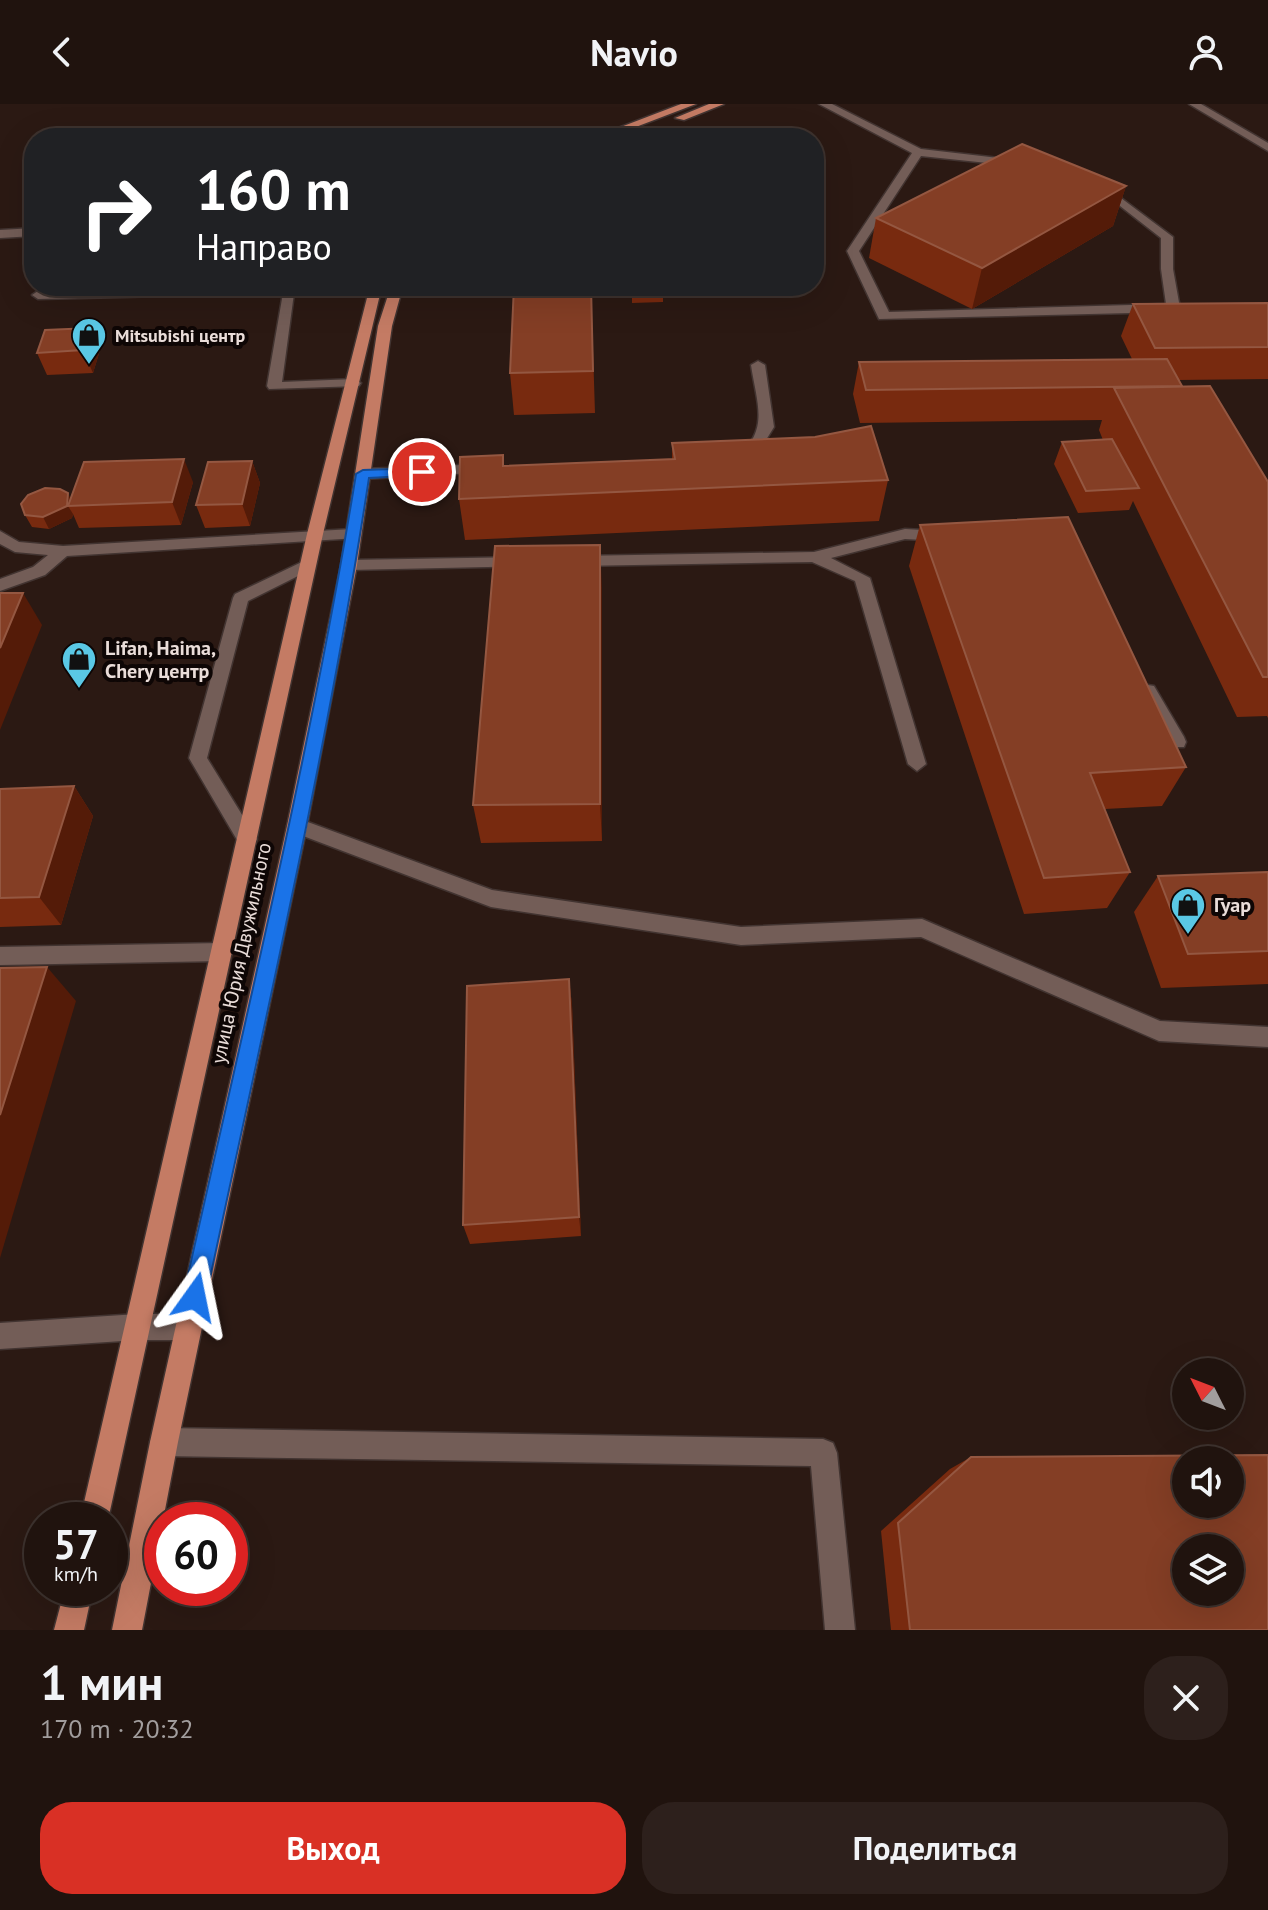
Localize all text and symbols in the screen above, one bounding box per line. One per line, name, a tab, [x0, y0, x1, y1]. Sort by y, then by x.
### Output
text: Navio	[590, 29, 678, 76]
icon: back	[40, 30, 84, 74]
icon: person	[1184, 30, 1228, 74]
text: 160 m	[196, 153, 351, 225]
icon: right	[64, 160, 168, 264]
text: Направо	[196, 223, 332, 270]
shop icon: Mitsubishi центр	[70, 316, 108, 366]
place label: Mitsubishi центр	[115, 324, 245, 347]
pin	[388, 438, 456, 506]
icon: arrive	[400, 450, 444, 494]
place label: Lifan, Haima, Chery центр	[105, 635, 216, 684]
shop icon: Lifan, Haima, Chery центр	[60, 640, 98, 690]
street label: улица Юрия Двужильного	[205, 840, 277, 1066]
shop icon: Гуар	[1169, 886, 1207, 936]
place label: Гуар	[1214, 892, 1251, 918]
position arrow	[153, 1255, 237, 1339]
north arrow	[1172, 1358, 1244, 1430]
map controls	[1172, 1358, 1244, 1606]
button: sound	[1172, 1446, 1244, 1518]
speed limit sign: 60	[144, 1502, 248, 1606]
text: 57	[53, 1518, 99, 1570]
button: layers	[1172, 1534, 1244, 1606]
text: km/h	[54, 1561, 98, 1587]
text: 1 мин	[40, 1651, 163, 1713]
button: close	[1144, 1656, 1228, 1740]
text: 170 m · 20:32	[40, 1712, 194, 1745]
button: Выход	[40, 1802, 626, 1894]
button: Поделиться	[642, 1802, 1228, 1894]

